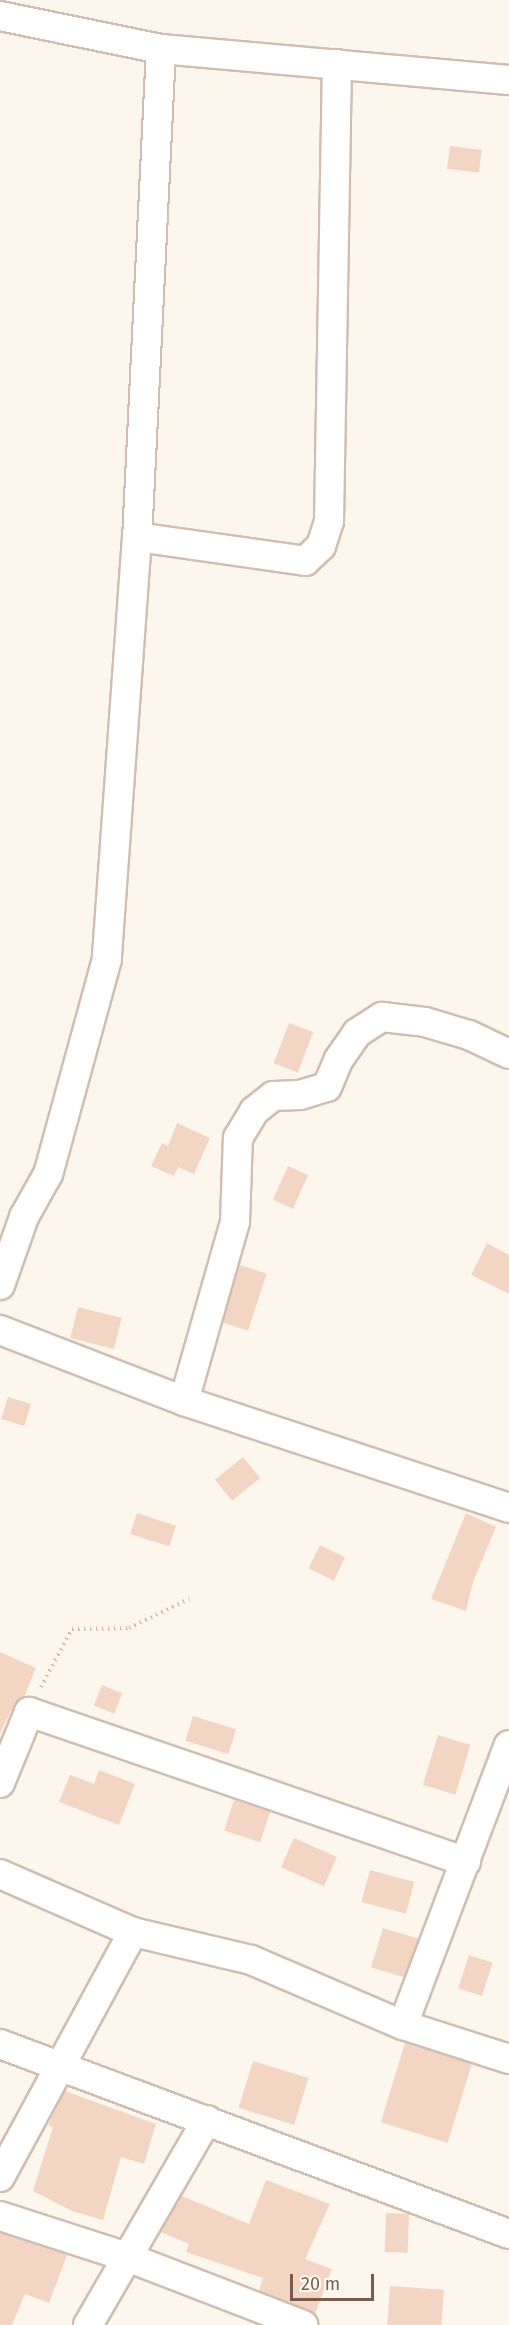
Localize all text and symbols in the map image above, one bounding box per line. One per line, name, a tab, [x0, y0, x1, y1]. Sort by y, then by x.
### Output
scale bar	[293, 2262, 377, 2300]
text: 20 m	[301, 2273, 340, 2295]

